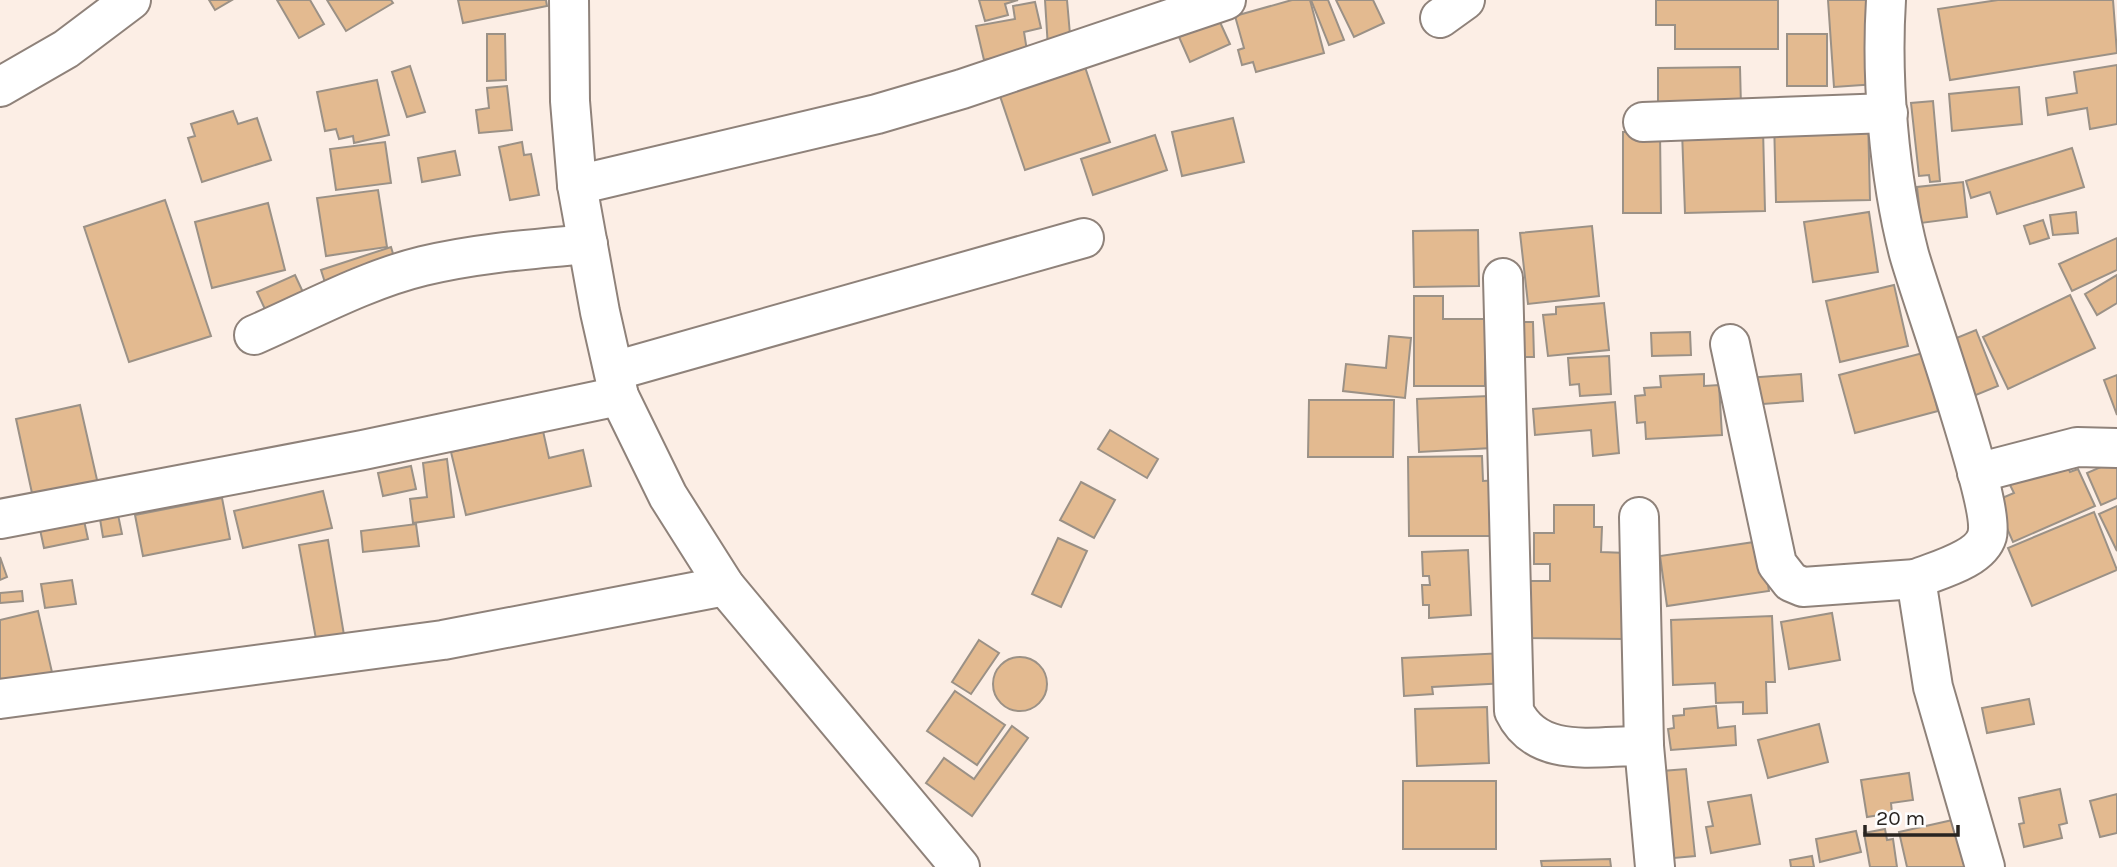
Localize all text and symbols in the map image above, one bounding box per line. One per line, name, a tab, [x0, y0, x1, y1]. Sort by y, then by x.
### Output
scale bar	[1865, 794, 1958, 838]
text: 20 m	[1876, 806, 1925, 830]

